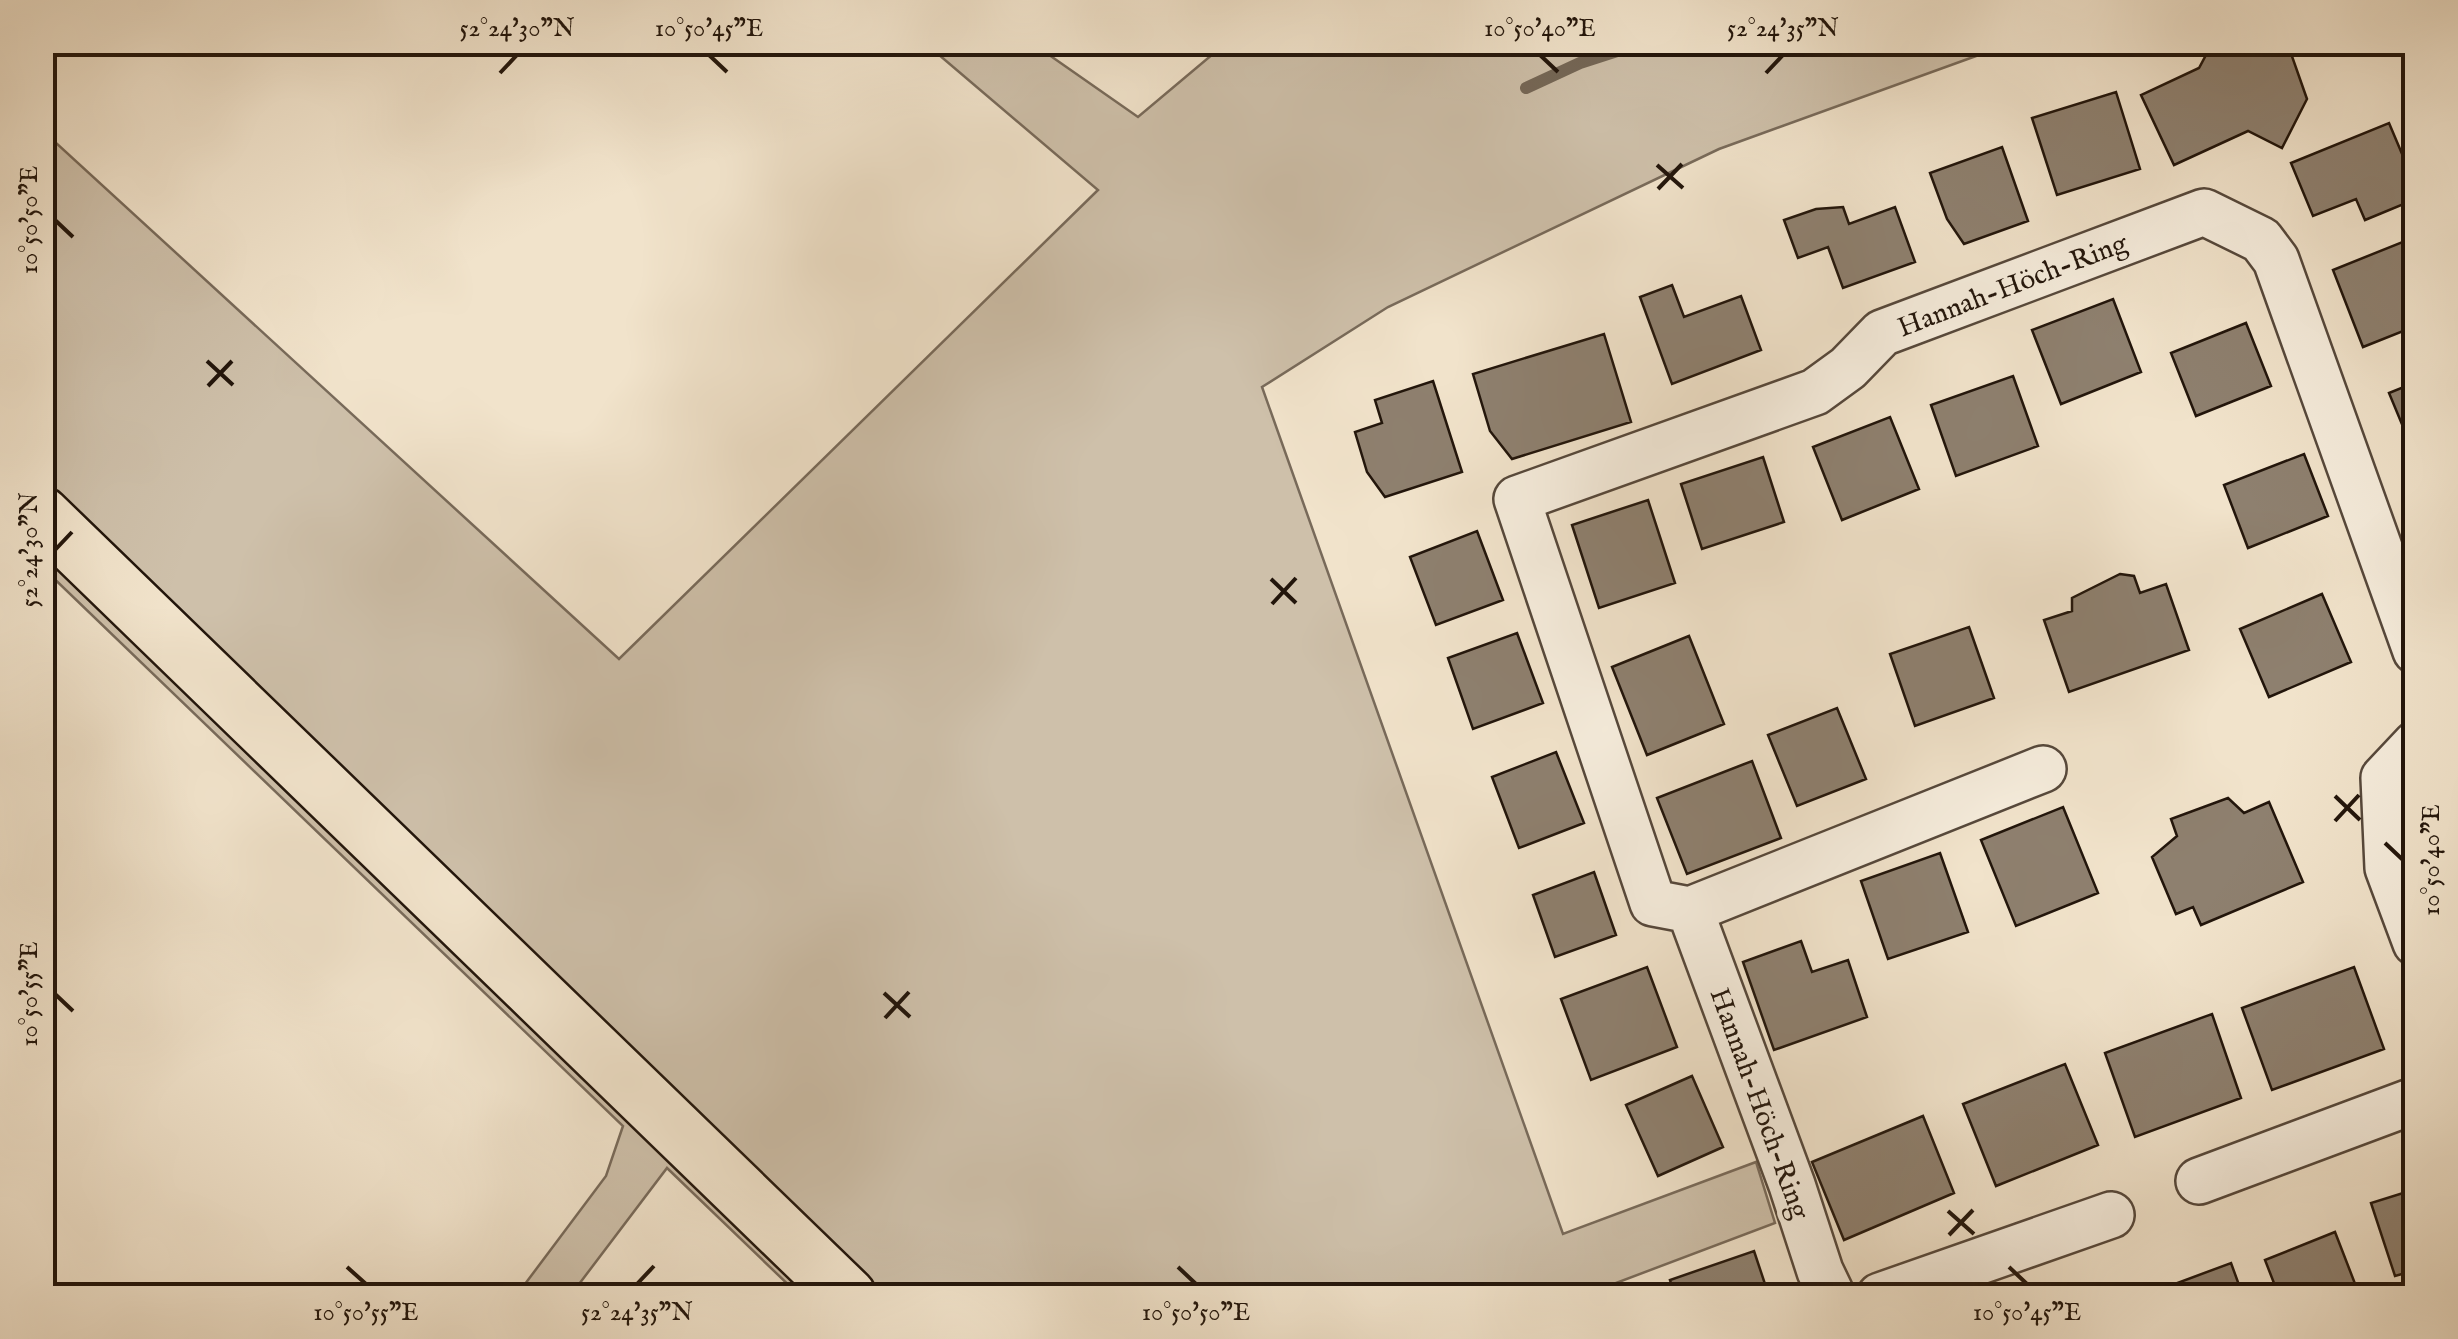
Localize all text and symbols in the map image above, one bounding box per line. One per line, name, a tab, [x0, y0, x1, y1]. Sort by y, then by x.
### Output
text: 52°24'30"N	[459, 13, 575, 45]
text: 10°50'45"E	[655, 13, 763, 45]
text: 10°50'40"E	[1484, 13, 1596, 45]
text: 52°24'35"N	[1727, 13, 1839, 45]
text: 10°50'50"E	[14, 166, 46, 274]
street label: Hannah-Höch-Ring	[1893, 226, 2134, 346]
text: 52°24'30"N	[14, 492, 46, 608]
text: 10°50'40"E	[2416, 804, 2448, 916]
text: 10°50'55"E	[14, 941, 46, 1047]
street label: Hannah-Höch-Ring	[1701, 984, 1817, 1225]
text: 10°50'55"E	[313, 1297, 419, 1329]
text: 52°24'35"N	[581, 1297, 693, 1329]
text: 10°50'50"E	[1142, 1297, 1250, 1329]
text: 10°50'45"E	[1973, 1297, 2081, 1329]

